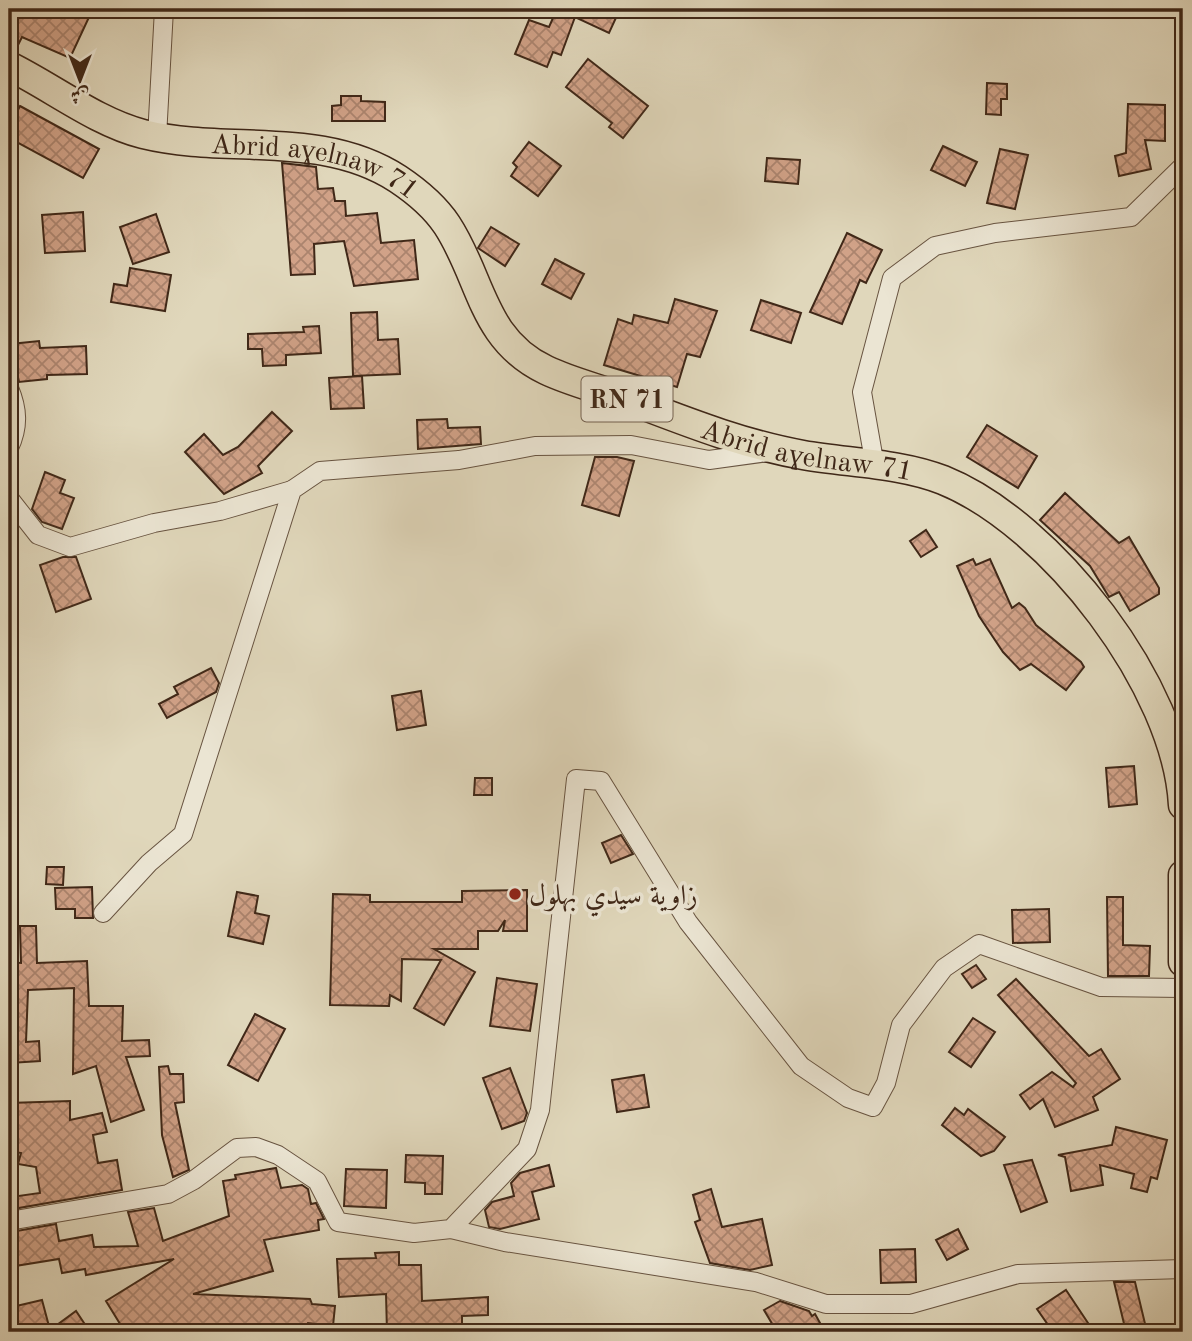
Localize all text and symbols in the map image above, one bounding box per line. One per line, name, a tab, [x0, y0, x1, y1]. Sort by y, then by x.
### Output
north arrow	[46, 46, 116, 116]
text: ش	[71, 85, 89, 104]
street label: Abrid aɣelnaw 71	[210, 132, 423, 206]
road number: RN 71	[582, 376, 672, 422]
street label: Abrid aɣelnaw 71	[697, 417, 915, 487]
place label: زاوية سيدي بهلول	[529, 883, 698, 917]
marker: زاوية سيدي بهلول	[507, 886, 523, 902]

